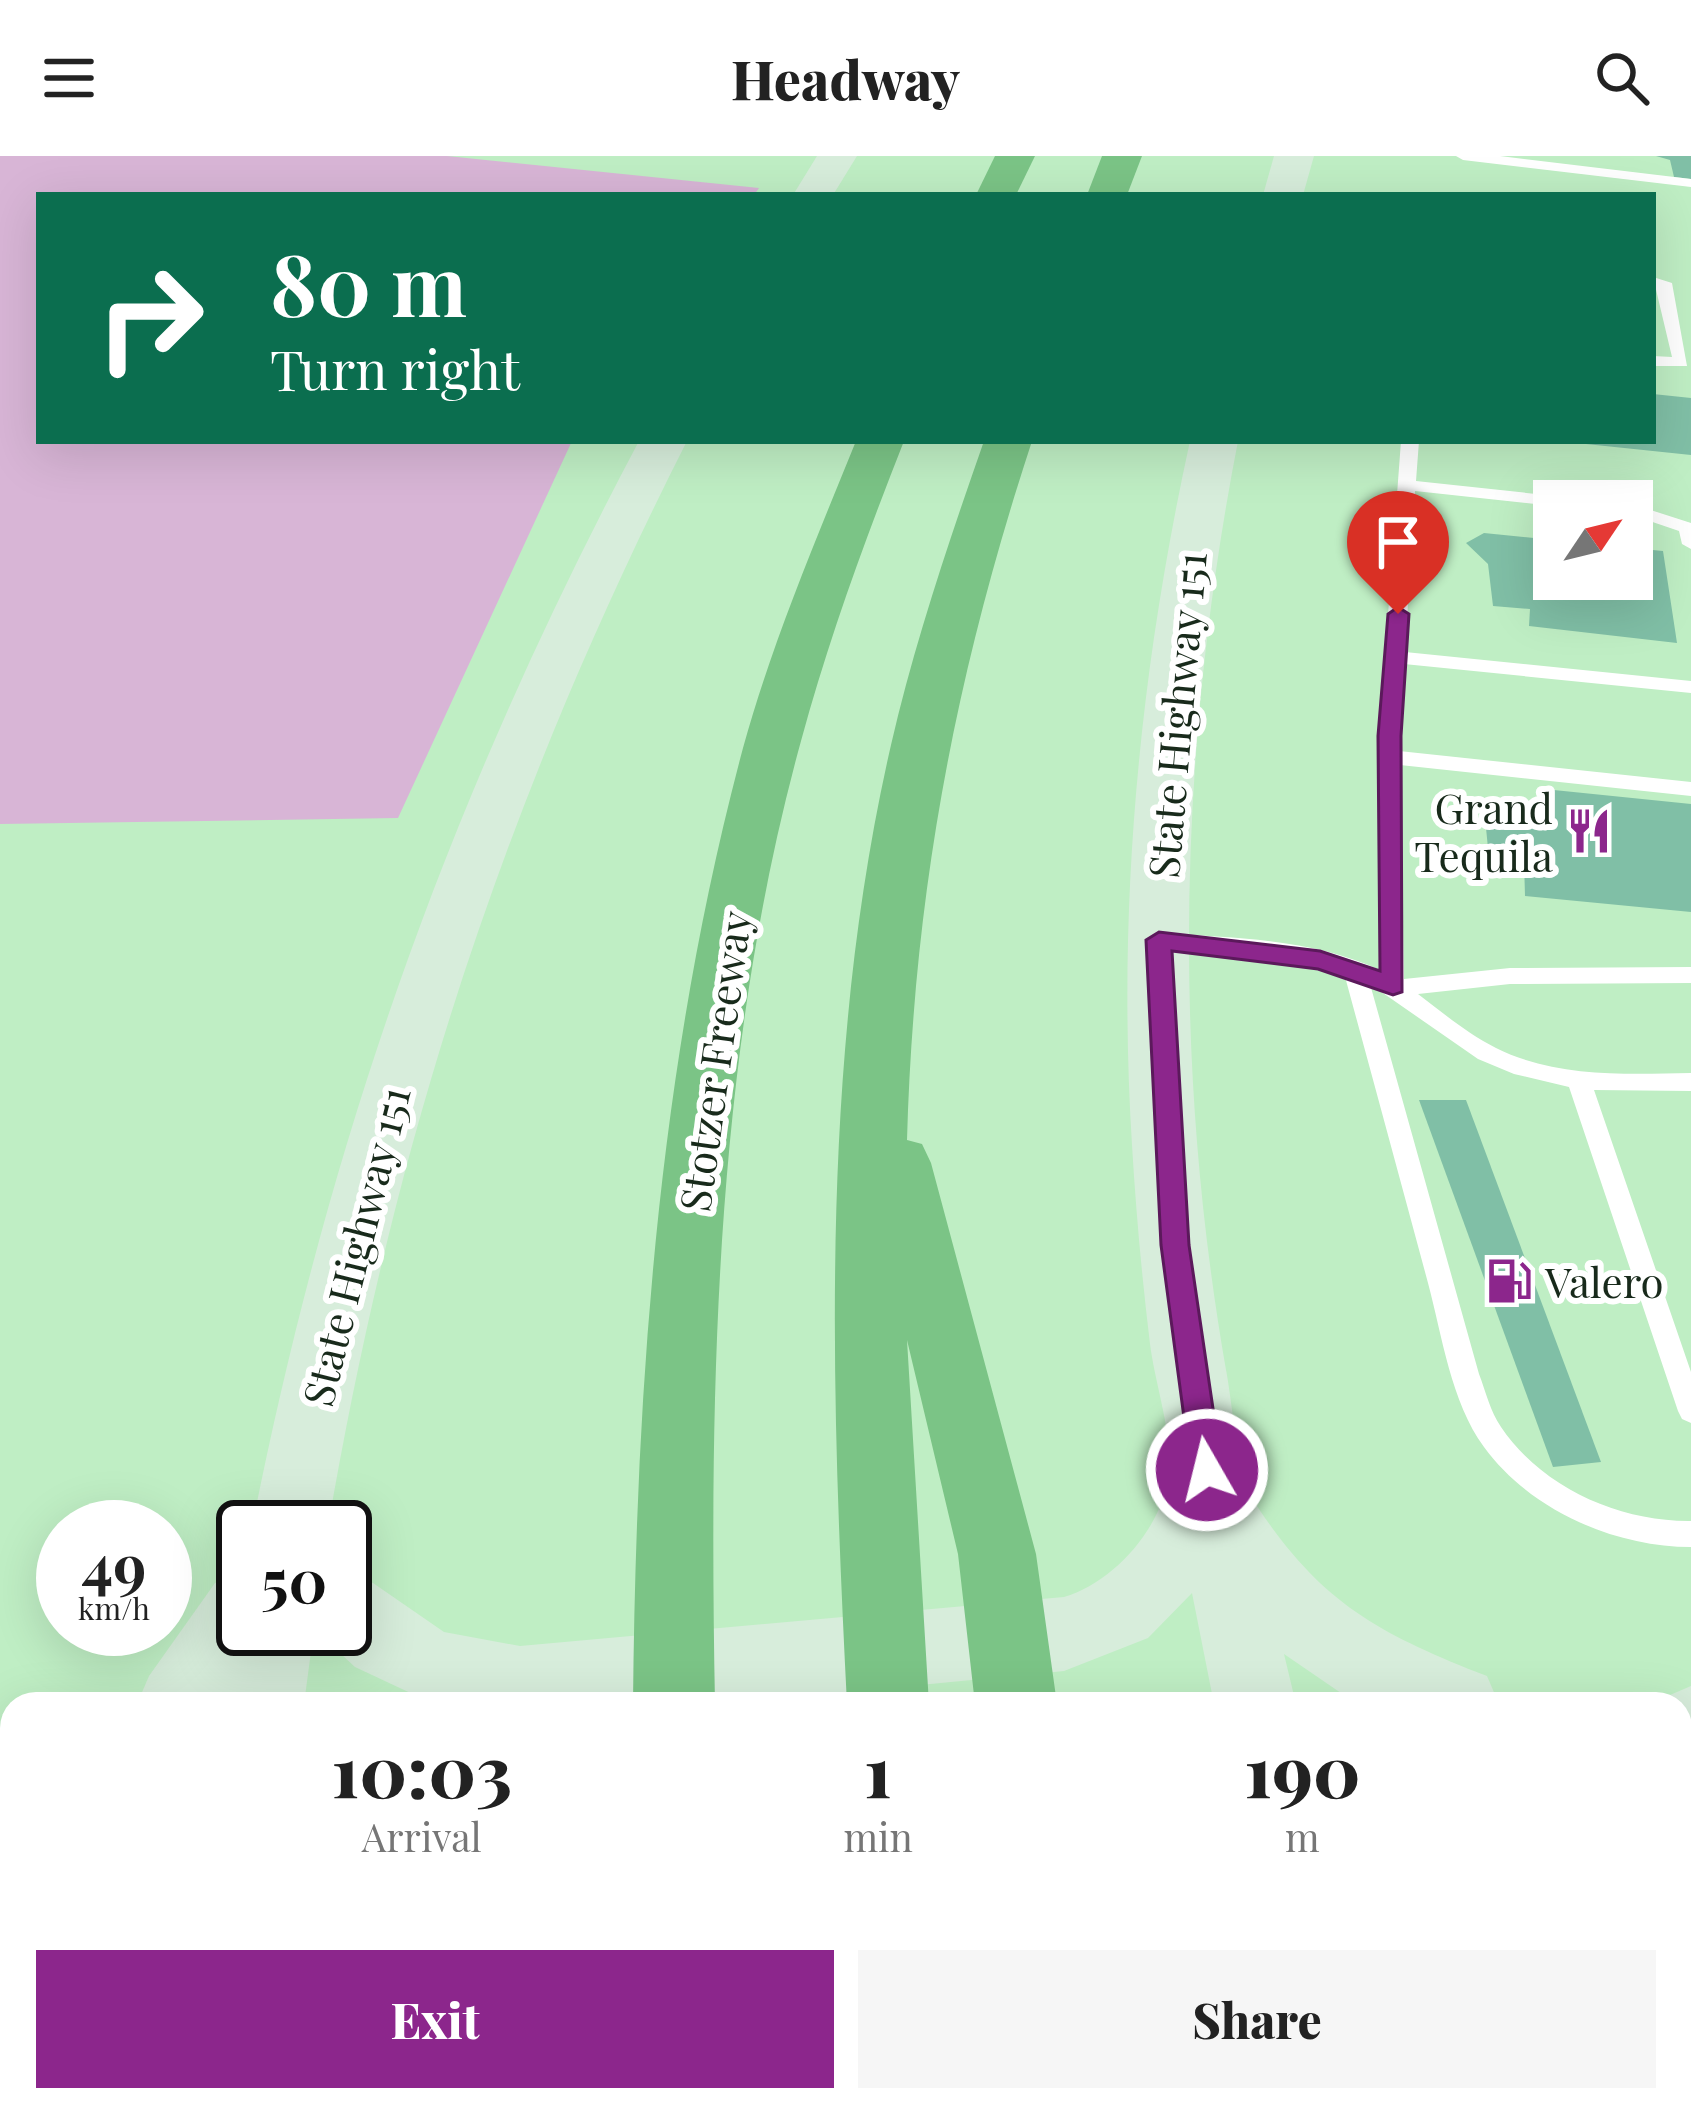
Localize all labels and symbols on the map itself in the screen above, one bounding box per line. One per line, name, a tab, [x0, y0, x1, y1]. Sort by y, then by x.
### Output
north arrow	[1533, 480, 1653, 600]
pin	[1347, 491, 1449, 614]
street label: State Highway 151	[1134, 550, 1218, 880]
place label: Grand Tequila	[1414, 779, 1553, 883]
restaurant icon: Grand Tequila	[1564, 806, 1614, 856]
street label: Stotzer Freeway	[665, 907, 763, 1215]
street label: State Highway 151	[288, 1081, 422, 1411]
place label: Valero	[1544, 1253, 1664, 1309]
fuel station icon: Valero	[1484, 1256, 1534, 1306]
position arrow	[1144, 1407, 1270, 1533]
speed limit sign: 50	[216, 1500, 372, 1656]

